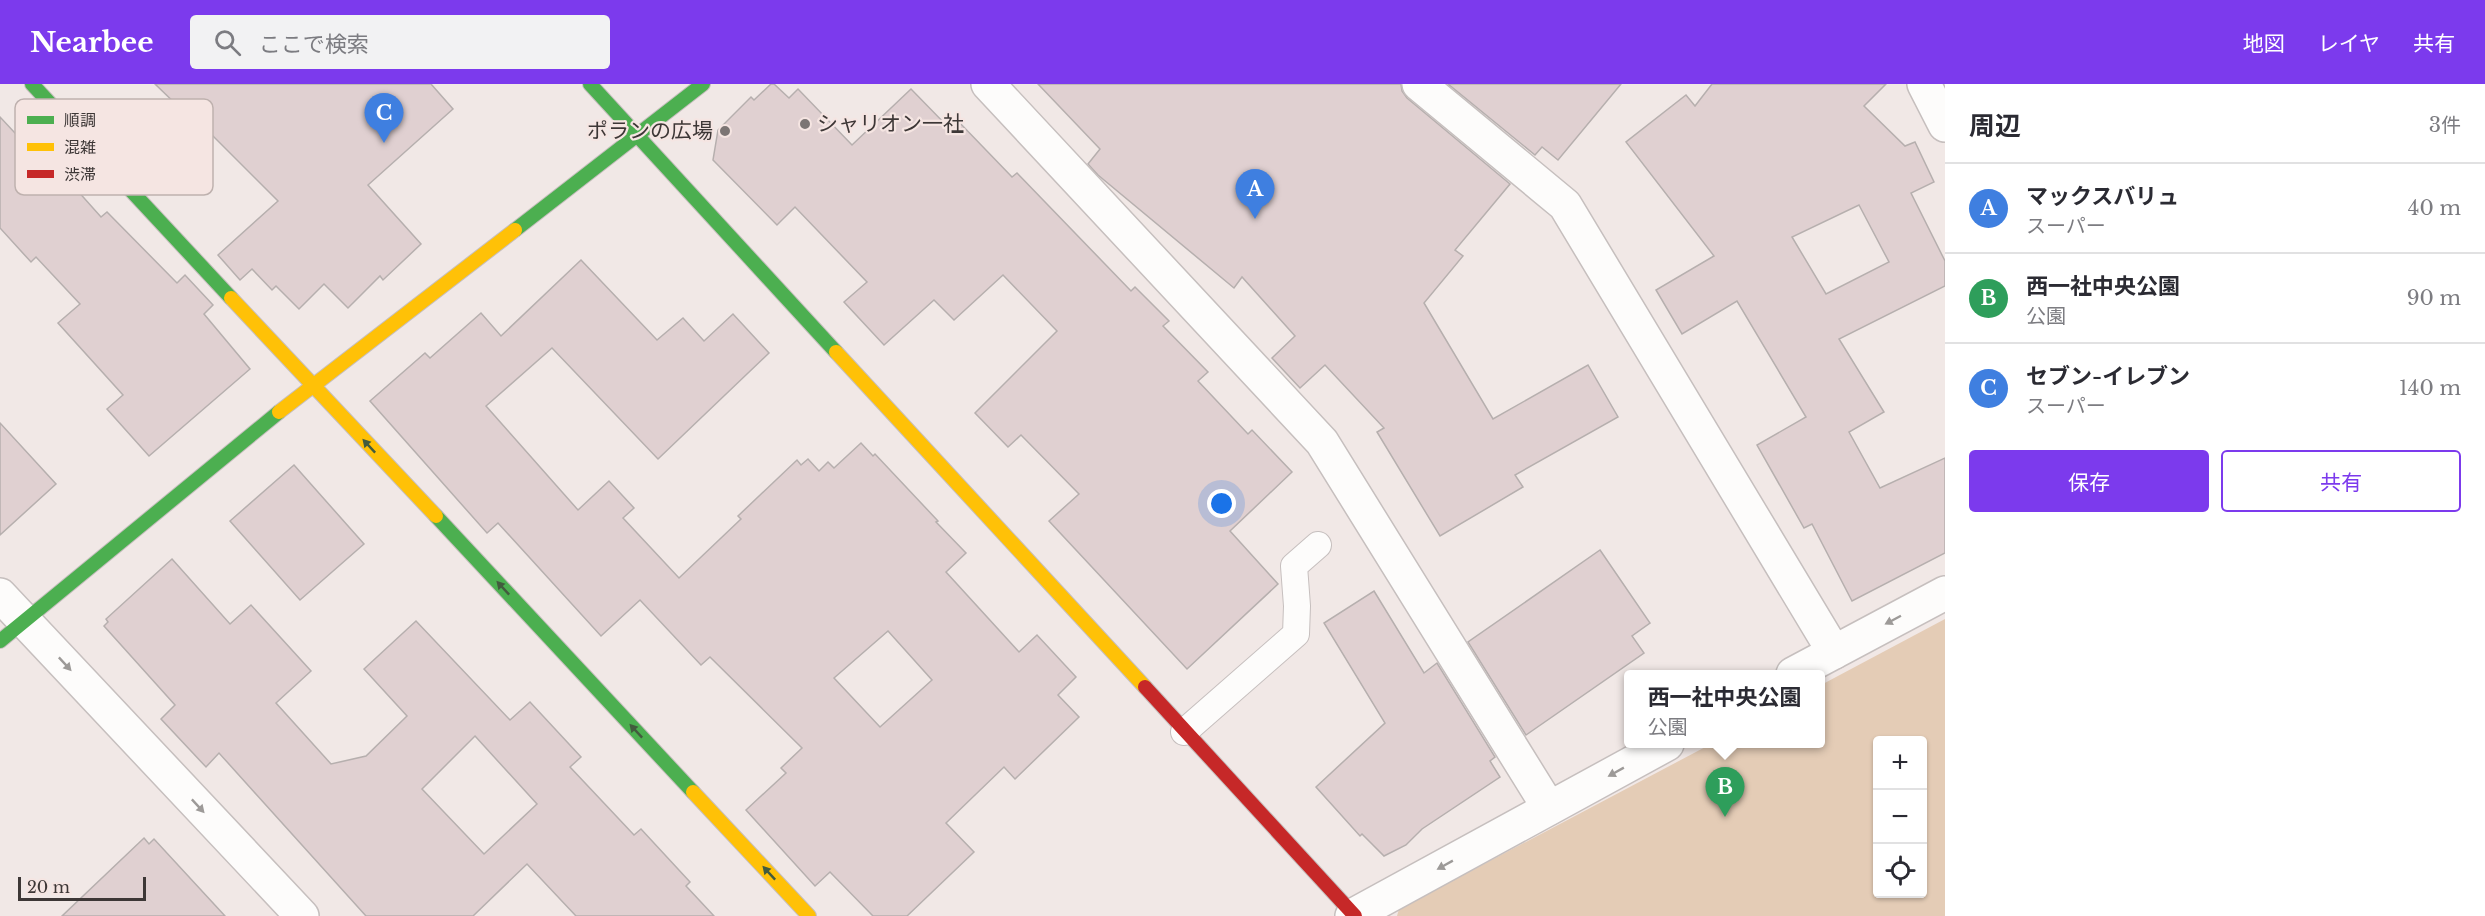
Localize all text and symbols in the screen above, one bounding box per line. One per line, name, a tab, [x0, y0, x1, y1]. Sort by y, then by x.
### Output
search box	[190, 15, 610, 69]
text: Nearbee	[30, 25, 154, 60]
icon: search	[211, 26, 244, 59]
text: ここで検索	[259, 31, 369, 58]
text: 地図	[2243, 31, 2285, 57]
text: レイヤ	[2318, 31, 2380, 57]
text: 共有	[2413, 31, 2455, 57]
pin: C	[364, 94, 404, 143]
legend	[15, 99, 213, 195]
text: 順調	[64, 110, 96, 130]
text: 周辺	[1969, 110, 2021, 142]
place label: シャリオン一社	[817, 111, 964, 137]
text: 3件	[2429, 113, 2461, 137]
marker: シャリオン一社	[798, 117, 812, 131]
place label: ポランの広場	[587, 118, 713, 144]
marker: ポランの広場	[718, 124, 732, 138]
text: 混雑	[64, 137, 96, 157]
text: 渋滞	[64, 164, 96, 184]
pin: A	[1236, 170, 1274, 219]
text: マックスバリュ	[2026, 183, 2179, 210]
text: A	[1980, 196, 1997, 220]
text: 40 m	[2408, 196, 2461, 220]
text: スーパー	[2026, 214, 2106, 238]
text: 西一社中央公園	[2026, 273, 2180, 300]
text: B	[1981, 286, 1996, 310]
text: 90 m	[2407, 286, 2461, 310]
text: 公園	[2026, 304, 2066, 328]
text: セブン-イレブン	[2026, 363, 2190, 390]
text: C	[1980, 376, 1997, 400]
text: 140 m	[2399, 376, 2461, 400]
text: スーパー	[2026, 394, 2106, 418]
one-way arrow	[363, 439, 377, 453]
button: 保存	[1969, 450, 2209, 512]
button: 共有	[2221, 450, 2461, 512]
your location	[1207, 489, 1236, 518]
one-way arrow	[496, 582, 510, 596]
one-way arrow	[1885, 616, 1902, 625]
one-way arrow	[58, 656, 72, 671]
popup	[1624, 670, 1825, 748]
text: 西一社中央公園	[1647, 684, 1802, 711]
text: 公園	[1647, 715, 1687, 739]
one-way arrow	[629, 724, 643, 738]
map controls	[1873, 736, 1927, 898]
button: +	[1873, 736, 1927, 790]
one-way arrow	[1607, 767, 1624, 777]
pin: B	[1706, 768, 1744, 817]
button: −	[1873, 790, 1927, 844]
one-way arrow	[191, 798, 205, 812]
button: locate	[1873, 844, 1927, 898]
one-way arrow	[1436, 860, 1453, 870]
one-way arrow	[762, 866, 776, 881]
scale bar	[18, 874, 146, 902]
text: 20 m	[27, 877, 70, 897]

